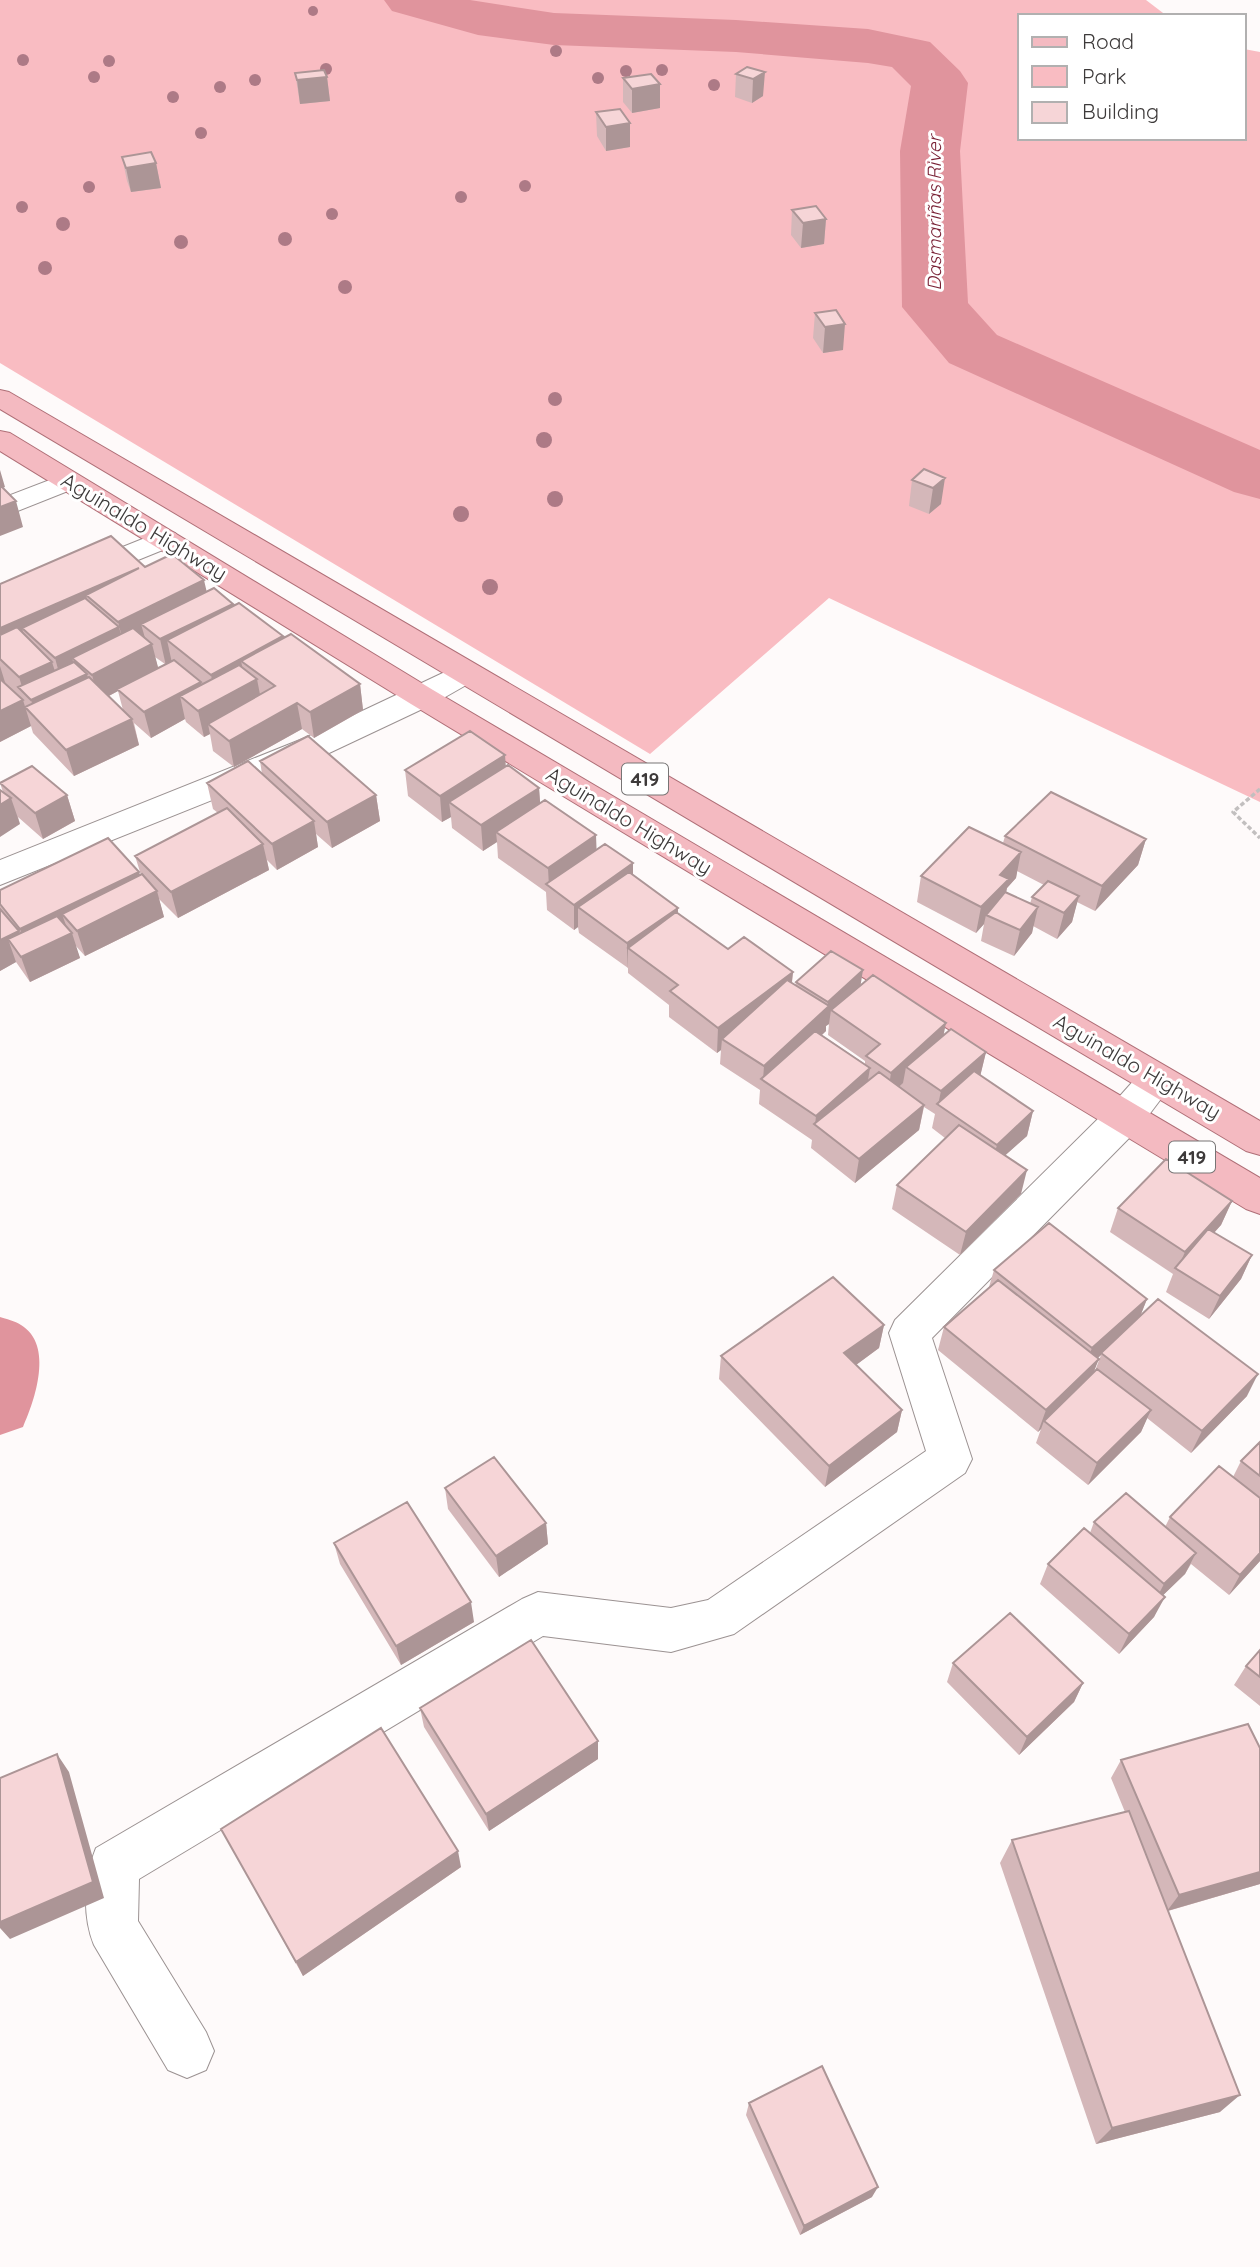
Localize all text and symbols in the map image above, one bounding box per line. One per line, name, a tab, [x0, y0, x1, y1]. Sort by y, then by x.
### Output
legend	[1018, 14, 1246, 140]
text: Road	[1082, 28, 1134, 54]
text: Park	[1082, 63, 1126, 89]
text: Building	[1082, 98, 1159, 124]
water label: Dasmariñas River	[922, 132, 946, 291]
street label: Aguinaldo Highway	[57, 466, 232, 586]
street label: Aguinaldo Highway	[542, 760, 717, 880]
road number: 419	[622, 764, 668, 794]
street label: Aguinaldo Highway	[1049, 1008, 1226, 1125]
road number: 419	[1169, 1142, 1215, 1172]

